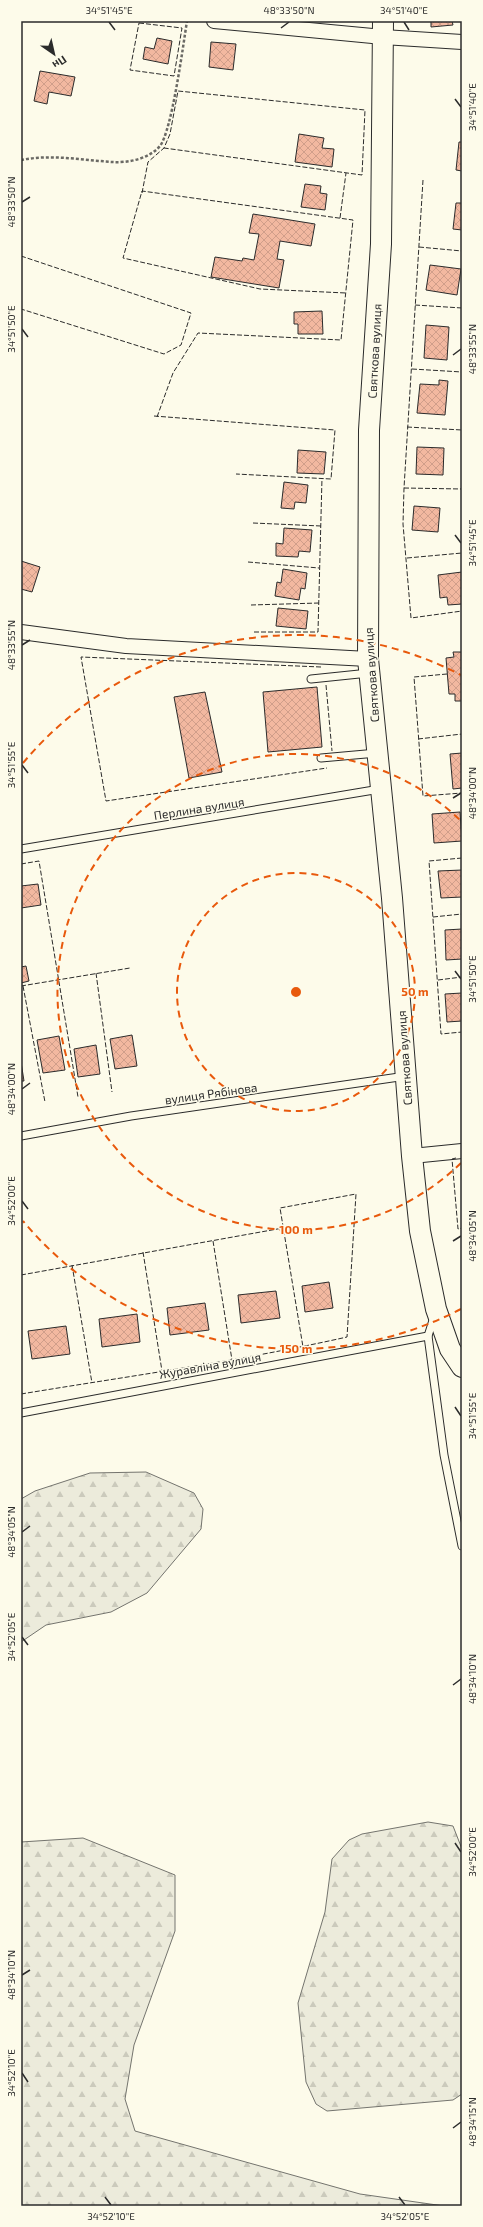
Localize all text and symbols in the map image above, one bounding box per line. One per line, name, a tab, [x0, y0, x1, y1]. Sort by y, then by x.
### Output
text: 34°51'45"E	[85, 4, 133, 16]
text: 48°33'50"N	[263, 4, 315, 16]
text: 34°51'40"E	[380, 4, 428, 16]
north arrow	[34, 34, 74, 74]
text: Пн	[50, 53, 69, 72]
text: 34°51'40"E	[466, 83, 478, 131]
text: 48°33'50"N	[5, 176, 17, 228]
street label: Святкова вулиця	[365, 303, 384, 399]
text: 34°51'50"E	[5, 305, 17, 353]
text: 48°33'55"N	[466, 324, 478, 374]
text: 34°51'45"E	[466, 519, 478, 567]
text: 48°33'55"N	[5, 620, 17, 670]
street label: Святкова вулиця	[361, 627, 382, 723]
text: 34°51'55"E	[5, 741, 17, 788]
text: 48°34'00"N	[466, 767, 478, 819]
street label: Перлина вулиця	[153, 794, 245, 823]
text: 34°51'50"E	[466, 955, 478, 1003]
text: 50 m	[401, 984, 429, 998]
centre of rings	[289, 985, 303, 999]
street label: Святкова вулиця	[394, 1010, 415, 1106]
text: 48°34'00"N	[5, 1063, 17, 1115]
street label: вулиця Рябінова	[164, 1080, 258, 1107]
text: 34°52'00"E	[5, 1176, 17, 1226]
text: 48°34'05"N	[466, 1210, 478, 1262]
text: 100 m	[279, 1222, 313, 1236]
text: 150 m	[280, 1341, 312, 1355]
street label: Журавліна вулиця	[158, 1349, 262, 1382]
text: 34°51'55"E	[466, 1392, 478, 1439]
text: 48°34'05"N	[5, 1506, 17, 1558]
text: 34°52'05"E	[5, 1612, 17, 1661]
text: 48°34'10"N	[466, 1654, 478, 1704]
text: 34°52'00"E	[466, 1827, 478, 1877]
text: 48°34'10"N	[5, 1950, 17, 2000]
text: 34°52'10"E	[5, 2049, 17, 2097]
text: 48°34'15"N	[466, 2097, 478, 2147]
text: 34°52'10"E	[87, 2210, 135, 2222]
text: 34°52'05"E	[381, 2210, 430, 2222]

